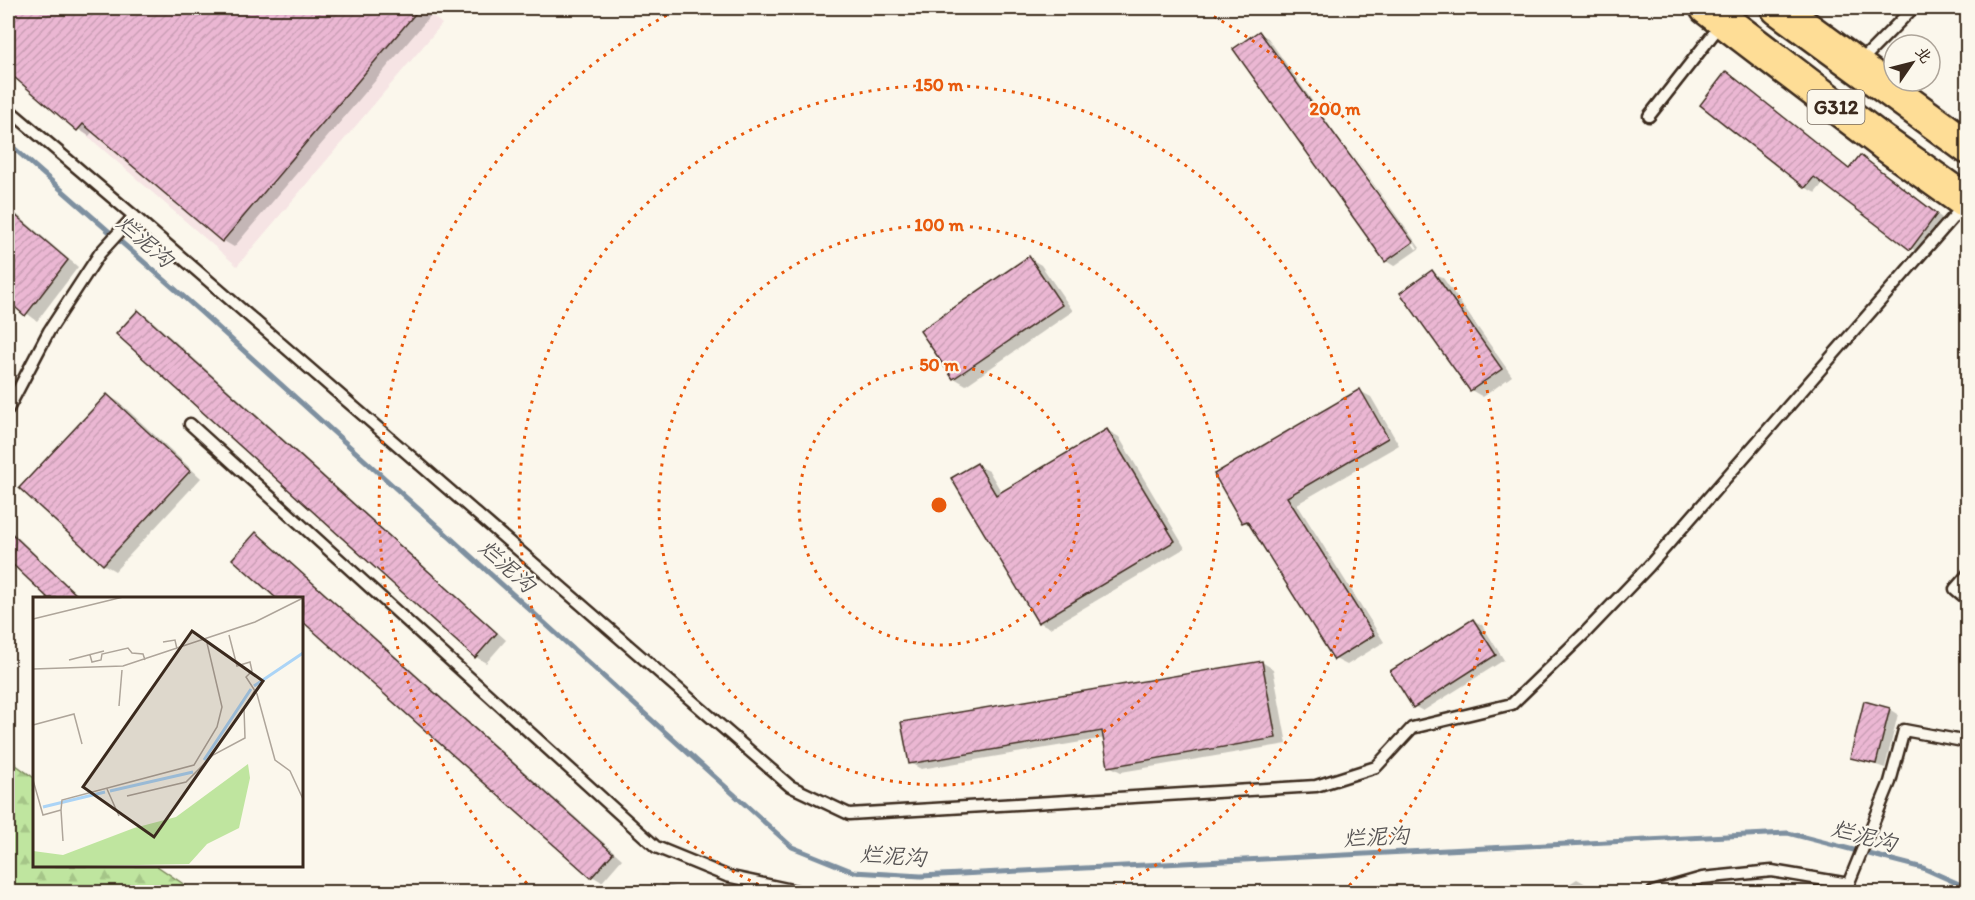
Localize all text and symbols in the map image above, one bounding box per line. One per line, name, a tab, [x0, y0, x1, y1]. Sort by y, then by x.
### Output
north arrow	[1882, 33, 1942, 93]
text: 北	[1912, 43, 1936, 67]
text: 150 m	[915, 74, 964, 96]
road number: G312	[1808, 90, 1864, 124]
text: 200 m	[1310, 98, 1361, 120]
water label: 烂泥沟	[111, 209, 180, 274]
text: 100 m	[914, 214, 965, 236]
text: 50 m	[919, 354, 960, 376]
centre of rings	[929, 495, 949, 515]
water label: 烂泥沟	[473, 534, 542, 599]
inset map	[33, 597, 303, 867]
water label: 烂泥沟	[1829, 814, 1901, 858]
water label: 烂泥沟	[1342, 822, 1412, 852]
water label: 烂泥沟	[859, 840, 929, 872]

